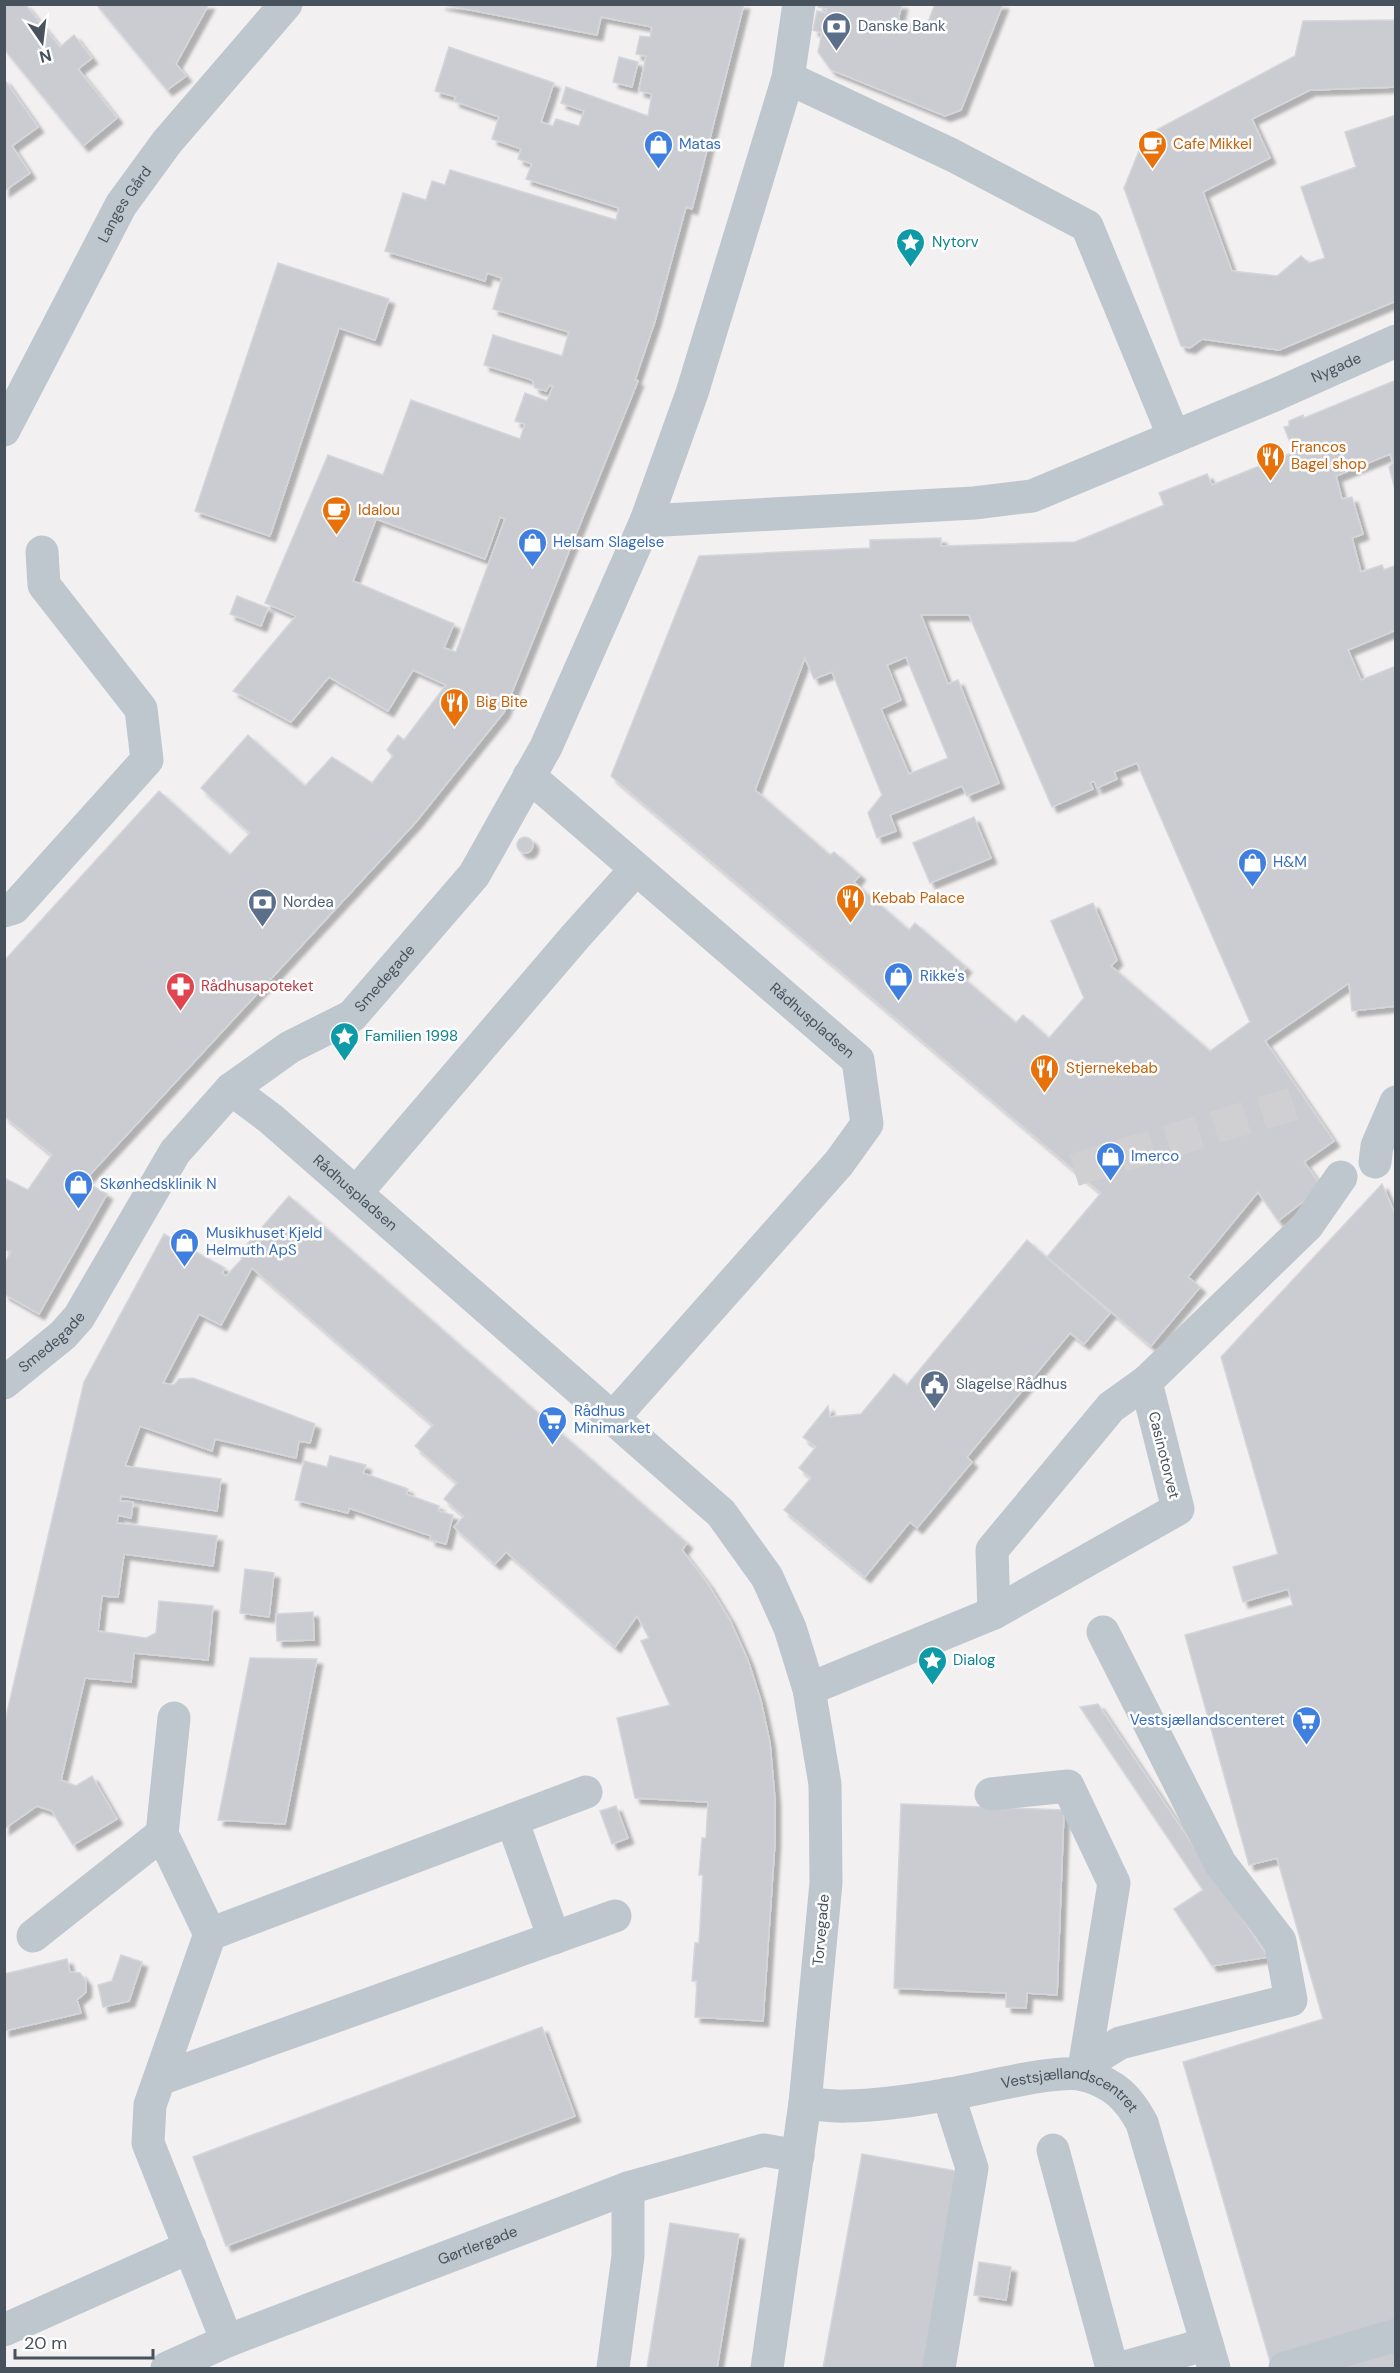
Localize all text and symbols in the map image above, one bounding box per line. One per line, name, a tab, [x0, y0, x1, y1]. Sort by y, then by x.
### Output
bank icon: Danske Bank	[821, 10, 853, 52]
north arrow	[12, 12, 72, 72]
place label: Danske Bank	[858, 16, 946, 36]
text: N	[37, 44, 54, 68]
shop icon: Matas	[642, 128, 674, 170]
cafe icon: Cafe Mikkel	[1136, 128, 1168, 170]
place label: Matas	[679, 134, 721, 154]
place label: Cafe Mikkel	[1173, 134, 1252, 154]
street label: Langes Gård	[93, 162, 156, 246]
place icon: Nytorv	[895, 226, 927, 268]
place label: Nytorv	[932, 232, 979, 252]
street label: Nygade	[1308, 348, 1364, 388]
place label: Francos Bagel shop	[1291, 437, 1367, 474]
restaurant icon: Francos Bagel shop	[1254, 440, 1286, 482]
cafe icon: Idalou	[321, 494, 353, 536]
place label: Idalou	[358, 500, 400, 520]
shop icon: Helsam Slagelse	[516, 526, 548, 568]
place label: Helsam Slagelse	[553, 532, 664, 552]
restaurant icon: Big Bite	[439, 686, 471, 728]
place label: Big Bite	[476, 692, 528, 712]
shop icon: H&M	[1236, 846, 1268, 888]
place label: H&M	[1273, 852, 1307, 872]
restaurant icon: Kebab Palace	[835, 882, 867, 924]
bank icon: Nordea	[246, 886, 278, 928]
place label: Kebab Palace	[872, 888, 965, 908]
place label: Nordea	[283, 892, 334, 912]
street label: Smedegade	[350, 940, 419, 1016]
shop icon: Rikke's	[883, 960, 915, 1002]
place label: Rikke's	[920, 966, 965, 986]
pharmacy icon: Rådhusapoteket	[164, 970, 196, 1012]
place label: Rådhusapoteket	[201, 976, 314, 996]
street label: Rådhuspladsen	[765, 978, 859, 1063]
place icon: Familien 1998	[328, 1020, 360, 1062]
place label: Familien 1998	[365, 1026, 458, 1046]
restaurant icon: Stjernekebab	[1029, 1052, 1061, 1094]
place label: Stjernekebab	[1066, 1058, 1158, 1078]
shop icon: Imerco	[1094, 1140, 1126, 1182]
place label: Imerco	[1131, 1146, 1179, 1166]
street label: Rådhuspladsen	[309, 1150, 402, 1235]
shop icon: Skønhedsklinik N	[63, 1168, 95, 1210]
place label: Skønhedsklinik N	[100, 1174, 217, 1194]
place label: Musikhuset Kjeld Helmuth ApS	[206, 1223, 322, 1260]
shop icon: Musikhuset Kjeld Helmuth ApS	[169, 1226, 201, 1268]
street label: Smedegade	[14, 1308, 90, 1377]
public building icon: Slagelse Rådhus	[919, 1368, 951, 1410]
place label: Slagelse Rådhus	[956, 1374, 1067, 1394]
place label: Rådhus Minimarket	[574, 1401, 651, 1438]
supermarket icon: Rådhus Minimarket	[537, 1404, 569, 1446]
street label: Casinotorvet	[1144, 1409, 1185, 1501]
place icon: Dialog	[916, 1644, 948, 1686]
place label: Dialog	[953, 1650, 995, 1670]
supermarket icon: Vestsjællandscenteret	[1290, 1704, 1322, 1746]
place label: Vestsjællandscenteret	[1130, 1710, 1285, 1730]
street label: Torvegade	[808, 1893, 834, 1967]
street label: Vestsjællandscentret	[999, 2063, 1143, 2116]
street label: Gørtlergade	[435, 2221, 520, 2270]
scale bar	[15, 2322, 153, 2360]
text: 20 m	[24, 2331, 67, 2355]

